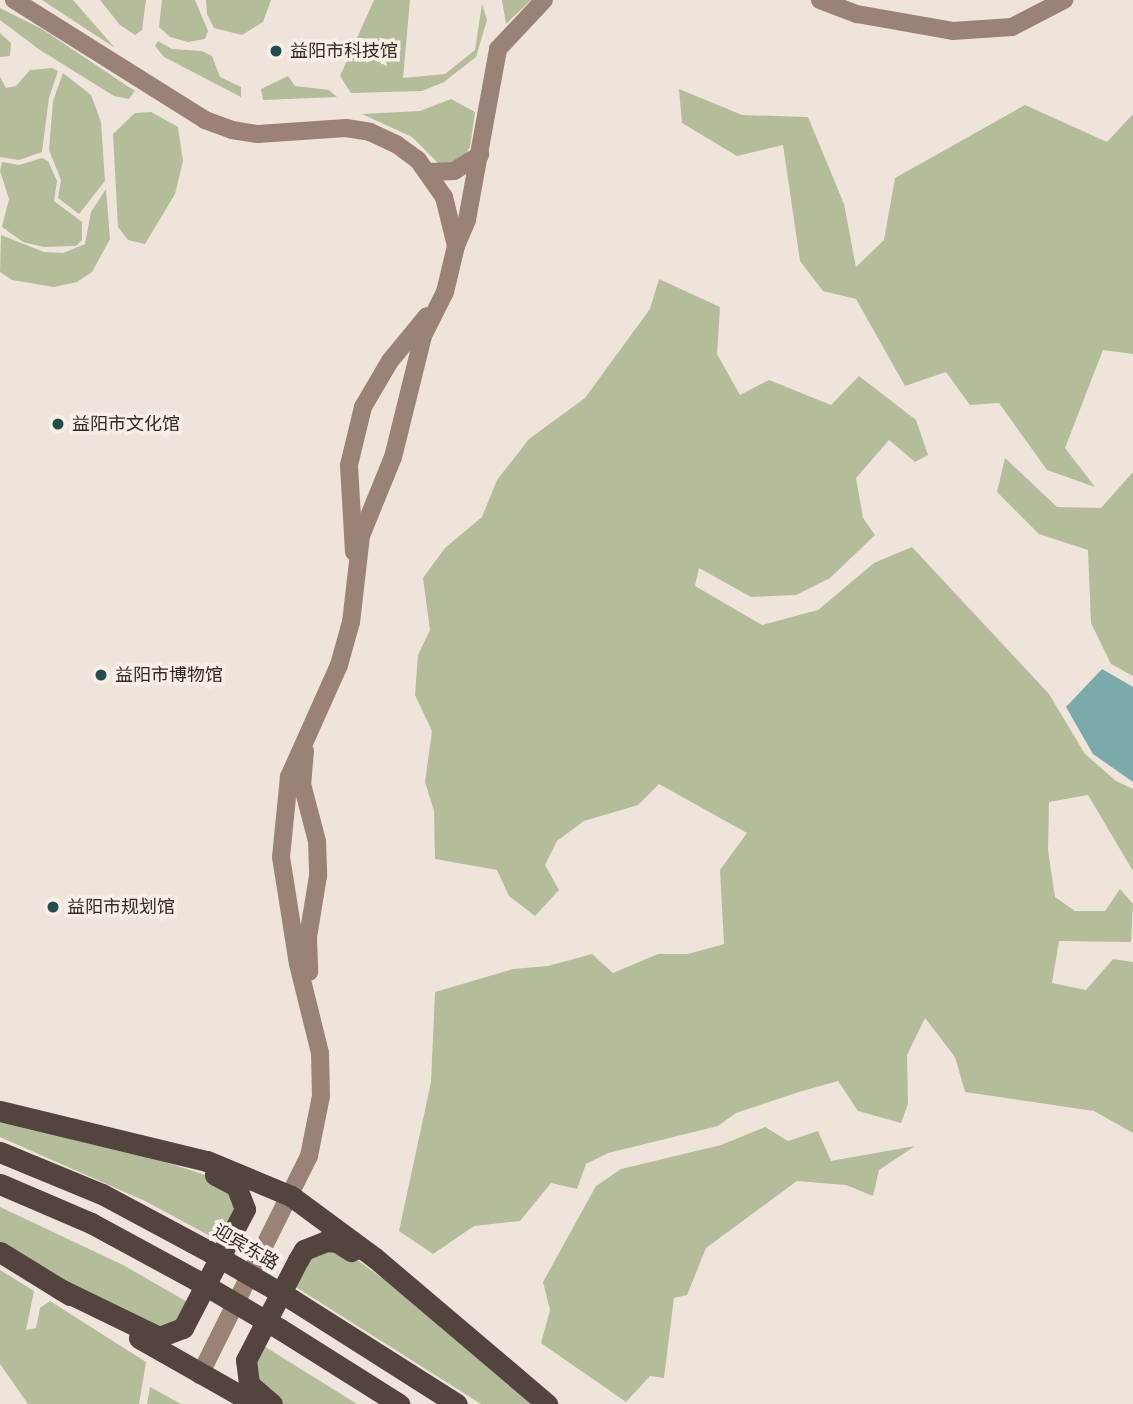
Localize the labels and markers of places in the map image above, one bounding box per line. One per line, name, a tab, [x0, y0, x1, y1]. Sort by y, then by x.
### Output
place label: 益阳市科技馆	[290, 40, 398, 62]
marker: 益阳市科技馆	[268, 43, 284, 59]
place label: 益阳市文化馆	[72, 413, 180, 435]
marker: 益阳市文化馆	[50, 416, 66, 432]
place label: 益阳市博物馆	[115, 664, 223, 686]
marker: 益阳市博物馆	[93, 667, 109, 683]
place label: 益阳市规划馆	[67, 896, 175, 918]
marker: 益阳市规划馆	[45, 899, 61, 915]

